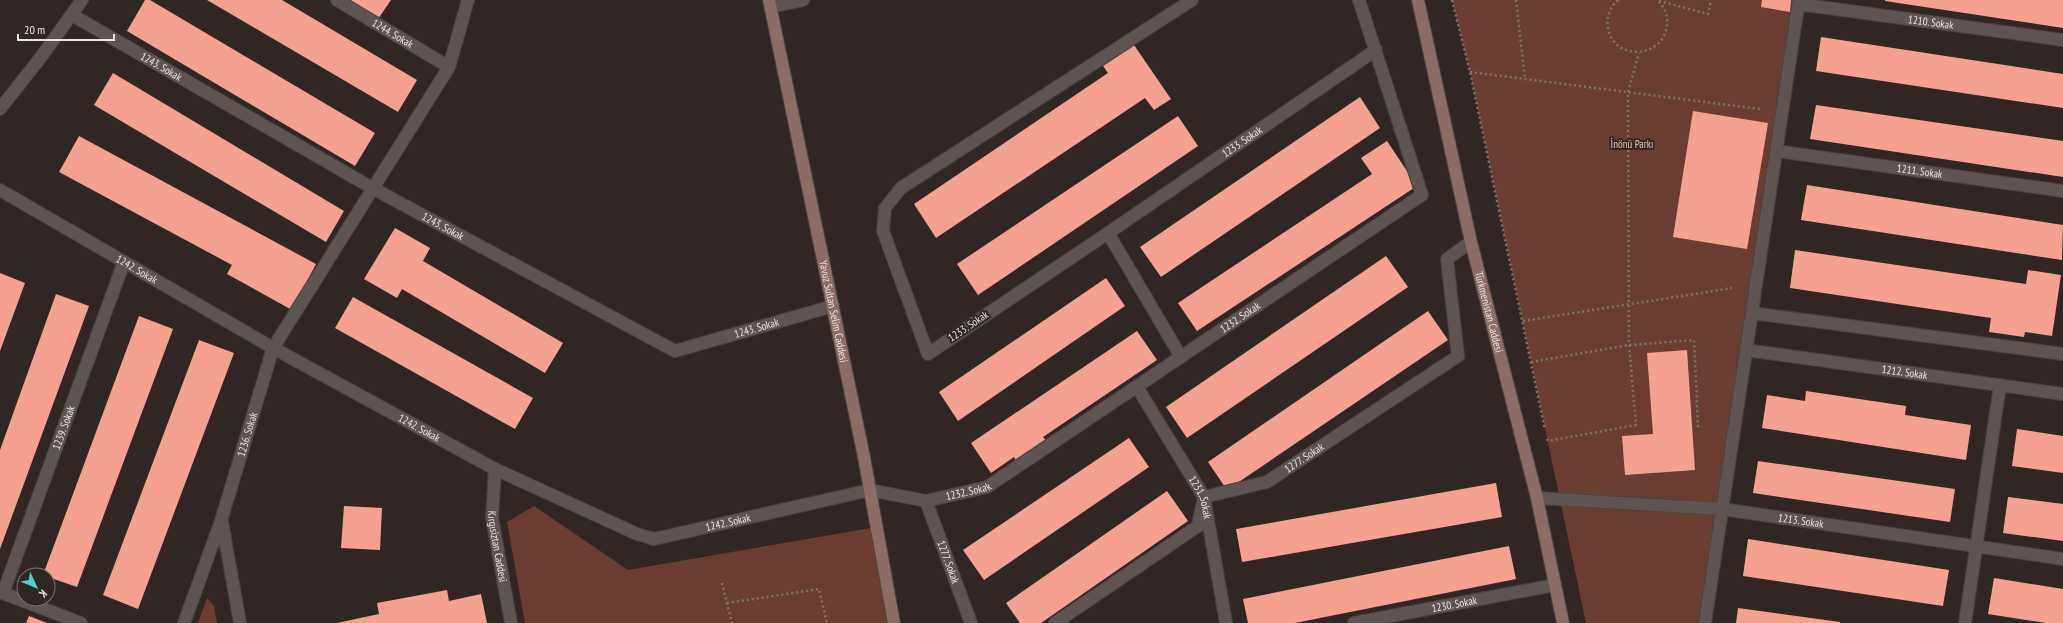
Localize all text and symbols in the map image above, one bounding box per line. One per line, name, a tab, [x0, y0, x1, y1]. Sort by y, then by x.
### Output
street label: 1210. Sokak	[1907, 12, 1955, 32]
scale bar	[18, 16, 114, 42]
street label: 1244. Sokak	[370, 16, 417, 52]
text: 20 m	[24, 22, 45, 37]
street label: 1243. Sokak	[138, 49, 185, 84]
street label: 1233. Sokak	[1219, 122, 1265, 160]
park label: İnönü Parkı	[1611, 137, 1653, 151]
street label: 1211. Sokak	[1896, 161, 1944, 181]
street label: 1243. Sokak	[420, 209, 467, 244]
street label: 1242. Sokak	[113, 252, 161, 287]
street label: Yavuz Sultan Selim Caddesi	[816, 259, 851, 364]
street label: Türkmenistan Caddesi	[1472, 270, 1506, 354]
street label: 1232. Sokak	[1217, 298, 1264, 336]
street label: 1233. Sokak	[945, 307, 991, 345]
street label: 1243. Sokak	[732, 315, 781, 341]
street label: 1212. Sokak	[1881, 362, 1929, 382]
street label: 1239. Sokak	[49, 403, 78, 452]
street label: 1236. Sokak	[234, 410, 261, 458]
street label: 1242. Sokak	[396, 411, 443, 445]
street label: 1277. Sokak	[1281, 439, 1327, 476]
street label: 1231. Sokak	[1186, 473, 1215, 521]
street label: 1232. Sokak	[944, 479, 995, 503]
street label: Kırgısiztan Caddesi	[485, 510, 510, 583]
street label: 1242. Sokak	[704, 510, 753, 534]
street label: 1213. Sokak	[1777, 510, 1825, 531]
street label: 1277. Sokak	[934, 539, 963, 586]
north arrow	[16, 567, 56, 607]
text: K	[36, 587, 50, 601]
street label: 1230. Sokak	[1430, 593, 1479, 615]

